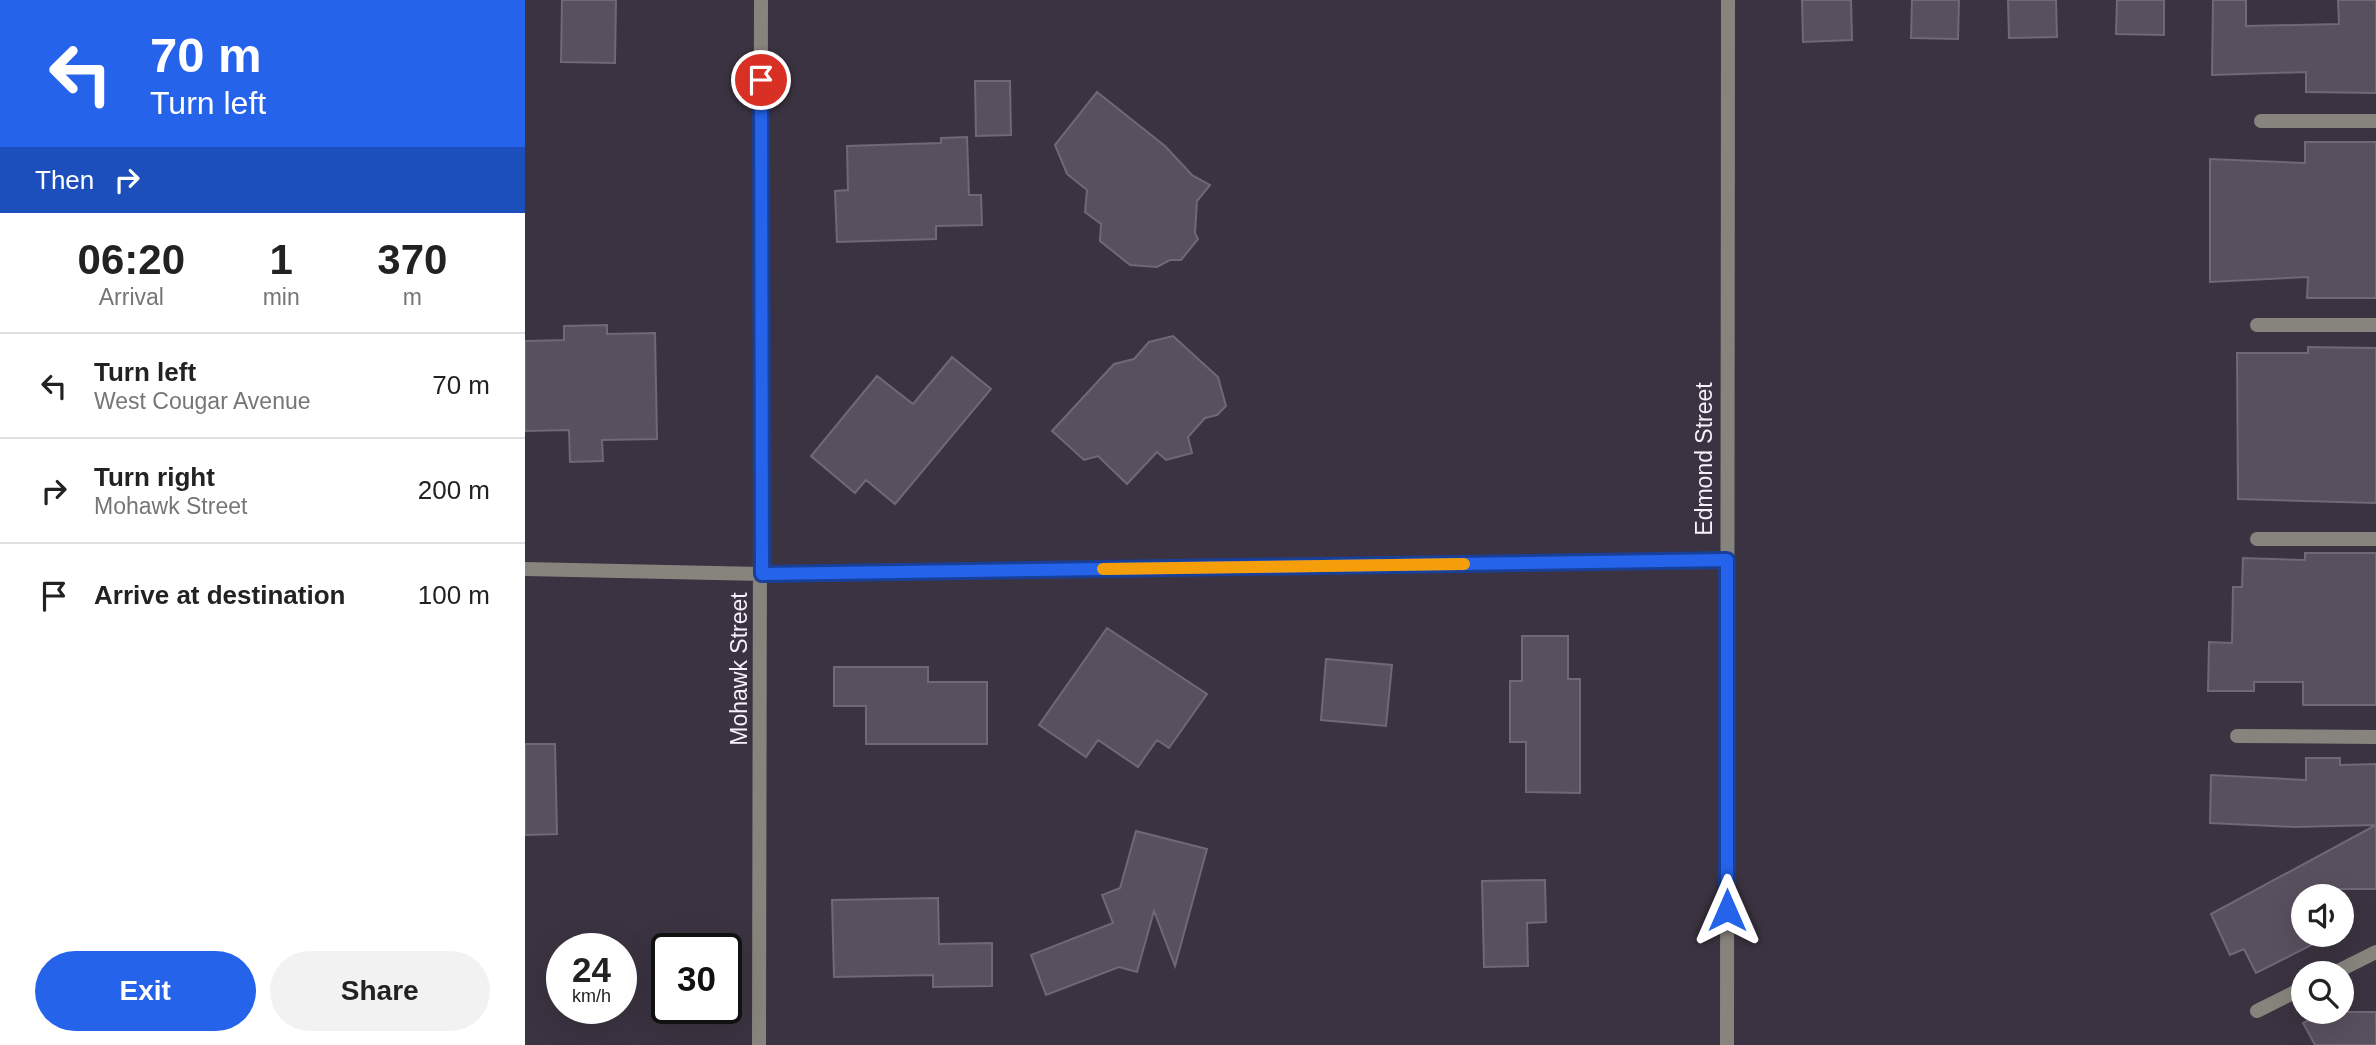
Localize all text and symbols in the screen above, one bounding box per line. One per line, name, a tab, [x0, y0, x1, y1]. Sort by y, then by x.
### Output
icon: left	[35, 28, 126, 119]
text: 70 m	[150, 28, 262, 82]
pin	[731, 50, 791, 110]
icon: arrive	[742, 61, 780, 99]
text: Turn left	[150, 85, 266, 121]
icon: right	[108, 161, 146, 199]
text: Then	[35, 165, 94, 195]
text: 06:20	[78, 236, 185, 283]
text: 1	[269, 236, 293, 283]
text: 370	[377, 236, 447, 283]
text: Arrival	[99, 284, 164, 310]
text: min	[263, 284, 300, 310]
text: m	[403, 284, 422, 310]
text: Turn left	[94, 357, 196, 387]
icon: left	[35, 367, 73, 405]
text: 70 m	[432, 370, 490, 400]
street label: Edmond Street	[1691, 382, 1717, 536]
text: West Cougar Avenue	[94, 388, 311, 414]
text: Turn right	[94, 462, 215, 492]
icon: right	[35, 472, 73, 510]
text: 200 m	[418, 475, 490, 505]
text: Mohawk Street	[94, 493, 247, 519]
icon: arrive	[35, 577, 73, 615]
text: Arrive at destination	[94, 580, 345, 610]
text: 100 m	[418, 580, 490, 610]
street label: Mohawk Street	[726, 592, 752, 746]
position arrow	[1690, 873, 1764, 947]
map controls	[2291, 884, 2354, 1024]
button: sound	[2291, 884, 2354, 947]
speed limit sign: 30	[651, 933, 742, 1024]
text: 24	[572, 950, 611, 989]
button: Exit	[35, 951, 256, 1031]
button: Share	[270, 951, 490, 1031]
button: search	[2291, 961, 2354, 1024]
text: km/h	[572, 986, 611, 1006]

